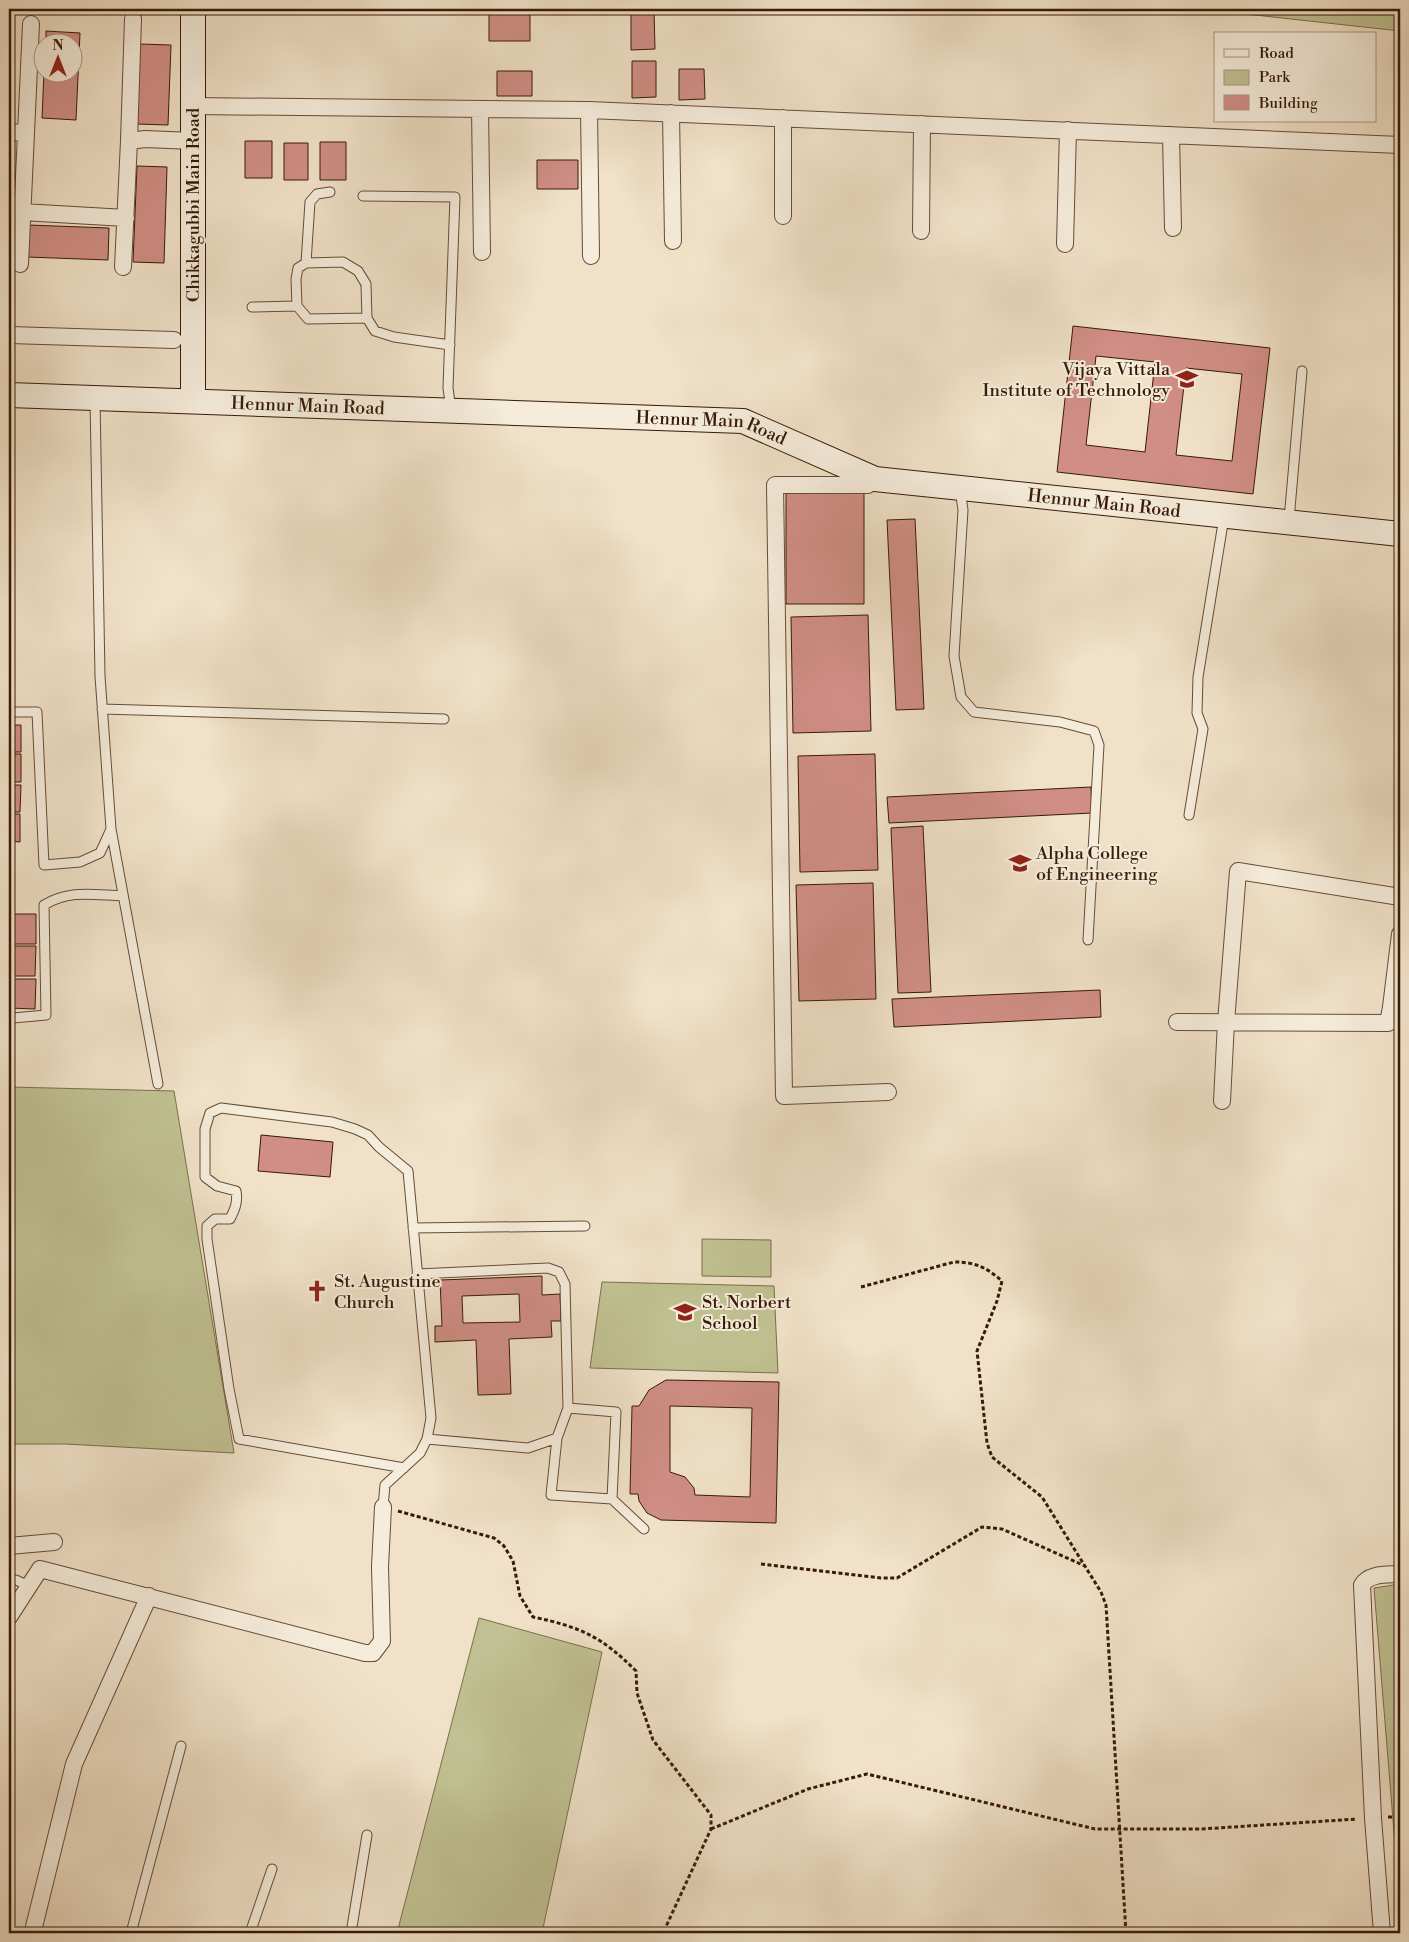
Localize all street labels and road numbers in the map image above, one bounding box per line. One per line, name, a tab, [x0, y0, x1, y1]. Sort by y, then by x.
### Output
street label: Chikkagubbi Main Road	[182, 107, 205, 302]
street label: Hennur Main Road	[230, 392, 386, 420]
street label: Hennur Main Road	[635, 406, 791, 451]
street label: Hennur Main Road	[1026, 484, 1183, 523]

